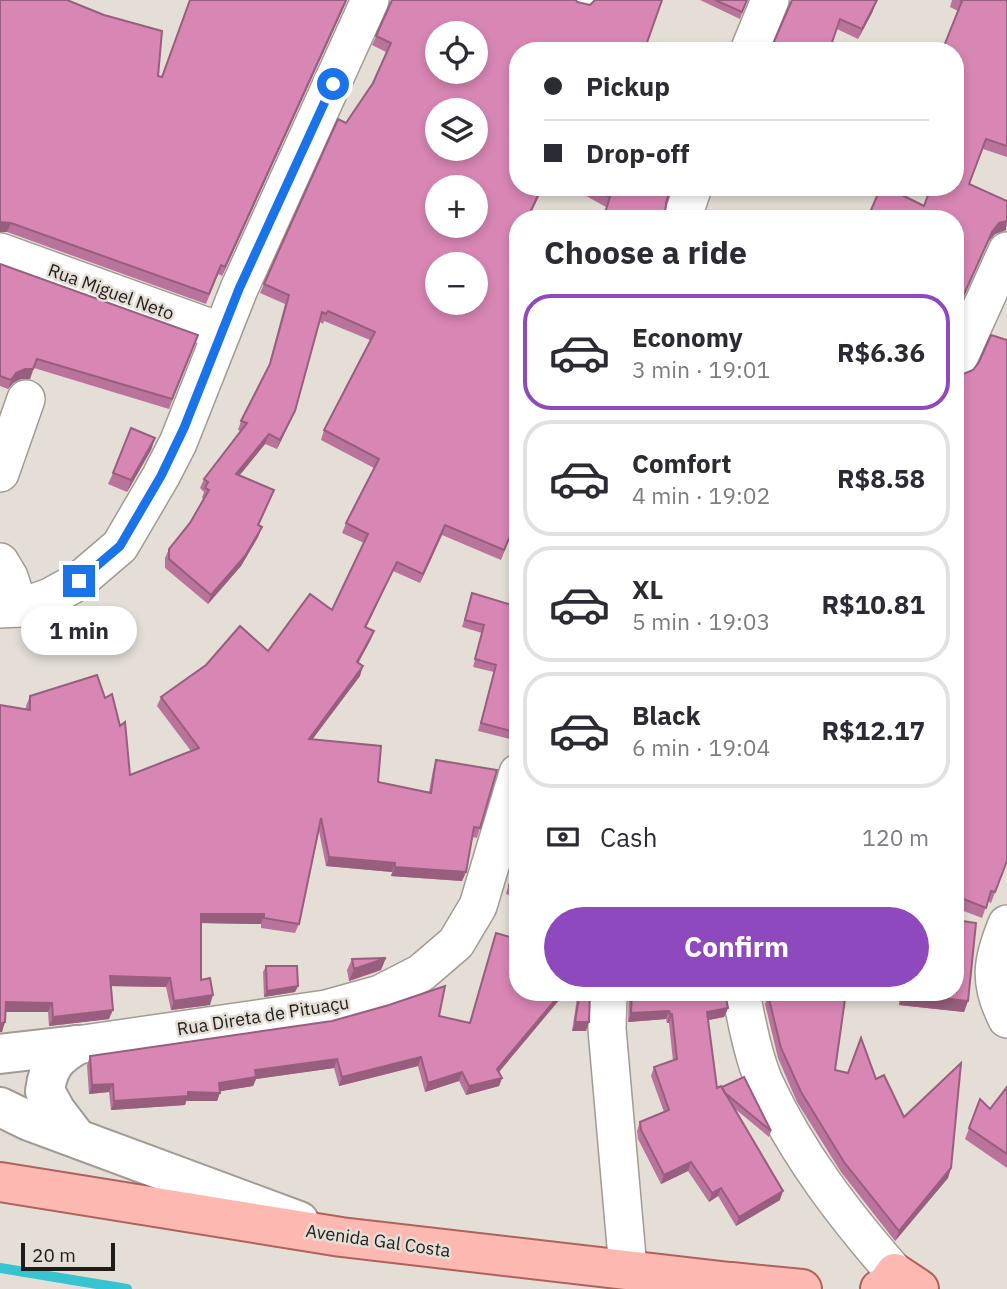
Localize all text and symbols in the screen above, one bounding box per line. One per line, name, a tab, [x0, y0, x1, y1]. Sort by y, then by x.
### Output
map controls	[425, 21, 488, 315]
button: locate	[425, 21, 488, 84]
route start	[317, 68, 349, 100]
text: Pickup	[586, 69, 670, 103]
button: layers	[425, 98, 488, 161]
text: Drop-off	[586, 136, 689, 170]
button: +	[425, 175, 488, 238]
text: Choose a ride	[544, 231, 747, 273]
button: −	[425, 252, 488, 315]
street label: Rua Miguel Neto	[45, 258, 177, 325]
text: Economy	[632, 320, 743, 354]
icon: car	[548, 321, 611, 384]
text: R$6.36	[837, 335, 925, 369]
text: 3 min · 19:01	[632, 354, 770, 384]
text: Comfort	[632, 446, 731, 480]
icon: car	[548, 447, 611, 510]
text: R$8.58	[837, 461, 925, 495]
text: 4 min · 19:02	[632, 480, 770, 510]
route end	[63, 565, 95, 597]
text: XL	[632, 572, 663, 606]
icon: car	[548, 573, 611, 636]
text: R$10.81	[821, 587, 925, 621]
callout: 1 min	[21, 606, 137, 654]
text: 5 min · 19:03	[632, 606, 770, 636]
text: 1 min	[49, 615, 109, 645]
text: Black	[632, 698, 700, 732]
icon: car	[548, 699, 611, 762]
text: R$12.17	[821, 713, 925, 747]
text: 6 min · 19:04	[632, 732, 770, 762]
icon: cash	[544, 818, 582, 856]
text: Cash	[600, 820, 657, 854]
text: 120 m	[862, 822, 929, 852]
button: Confirm	[544, 907, 929, 987]
street label: Rua Direta de Pituaçu	[175, 991, 351, 1040]
street label: Avenida Gal Costa	[304, 1219, 452, 1262]
scale bar	[21, 1240, 116, 1272]
text: 20 m	[32, 1243, 76, 1267]

